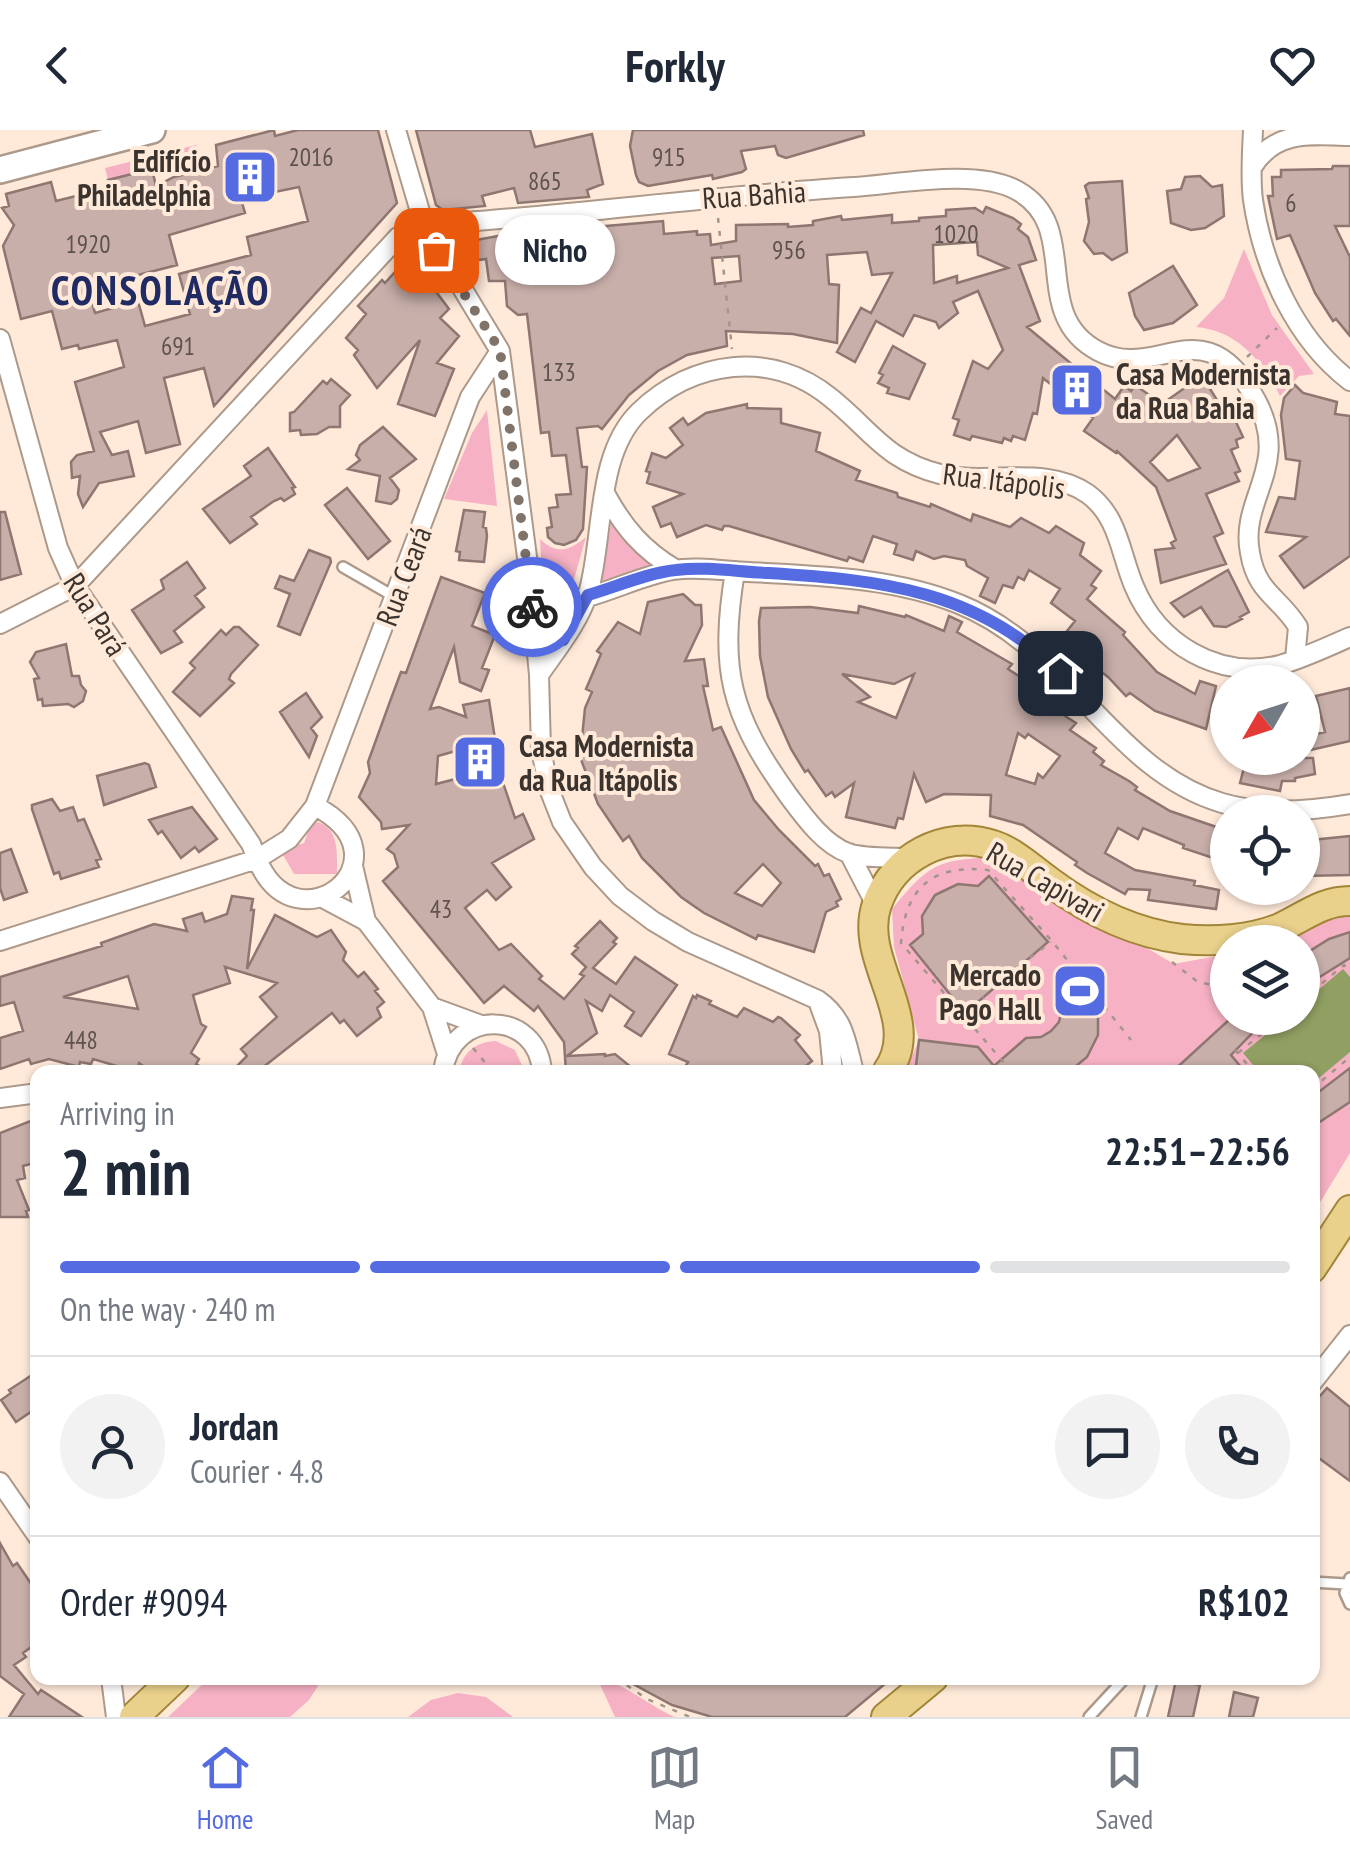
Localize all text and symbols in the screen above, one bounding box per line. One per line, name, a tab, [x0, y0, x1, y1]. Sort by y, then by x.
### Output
text: Forkly	[625, 36, 725, 94]
icon: back	[30, 38, 85, 93]
icon: heart	[1265, 38, 1320, 93]
place label: Edifício Philadelphia	[77, 141, 211, 214]
house number: 2016	[288, 141, 334, 173]
house number: 915	[652, 141, 686, 173]
building icon: Edifício Philadelphia	[220, 147, 280, 207]
house number: 865	[528, 165, 562, 197]
street label: Rua Bahia	[701, 171, 807, 217]
house number: 6	[1285, 187, 1297, 219]
pin	[394, 208, 479, 293]
callout: Nicho	[496, 215, 616, 285]
house number: 1020	[933, 218, 979, 250]
icon: bag	[409, 223, 464, 278]
house number: 1920	[65, 228, 111, 260]
text: Nicho	[523, 229, 587, 271]
house number: 956	[772, 234, 806, 266]
district label: CONSOLAÇÃO	[51, 264, 271, 316]
house number: 691	[161, 330, 195, 362]
place label: Casa Modernista da Rua Bahia	[1116, 354, 1291, 427]
house number: 133	[542, 356, 576, 388]
building icon: Casa Modernista da Rua Bahia	[1047, 360, 1107, 420]
street label: Rua Itápolis	[941, 453, 1067, 507]
street label: Rua Ceará	[366, 521, 440, 631]
courier	[482, 557, 582, 657]
street label: Rua Pará	[55, 565, 137, 663]
icon: bike	[505, 580, 560, 635]
pin	[1018, 631, 1103, 716]
icon: home	[1033, 646, 1088, 701]
north arrow	[1210, 665, 1320, 775]
map controls	[1210, 665, 1320, 1035]
place label: Casa Modernista da Rua Itápolis	[519, 726, 694, 799]
building icon: Casa Modernista da Rua Itápolis	[450, 732, 510, 792]
button: locate	[1210, 795, 1320, 905]
street label: Rua Capivari	[980, 832, 1112, 930]
house number: 43	[430, 893, 452, 925]
button: layers	[1210, 925, 1320, 1035]
place label: Mercado Pago Hall	[939, 955, 1042, 1028]
sports icon: Mercado Pago Hall	[1050, 961, 1110, 1021]
house number: 448	[64, 1024, 98, 1056]
text: Arriving in	[60, 1092, 175, 1134]
text: 22:51–22:56	[1105, 1126, 1290, 1175]
text: 2 min	[60, 1129, 191, 1213]
text: On the way · 240 m	[60, 1288, 275, 1330]
button: person	[60, 1394, 165, 1499]
button: chat	[1055, 1394, 1160, 1499]
button: phone	[1185, 1394, 1290, 1499]
text: Jordan	[190, 1401, 279, 1450]
text: Courier · 4.8	[190, 1450, 324, 1492]
text: Order #9094	[60, 1577, 227, 1626]
text: R$102	[1198, 1577, 1290, 1626]
tab: Home	[197, 1740, 254, 1837]
tab: Map	[647, 1740, 702, 1837]
tab: Saved	[1096, 1740, 1153, 1837]

